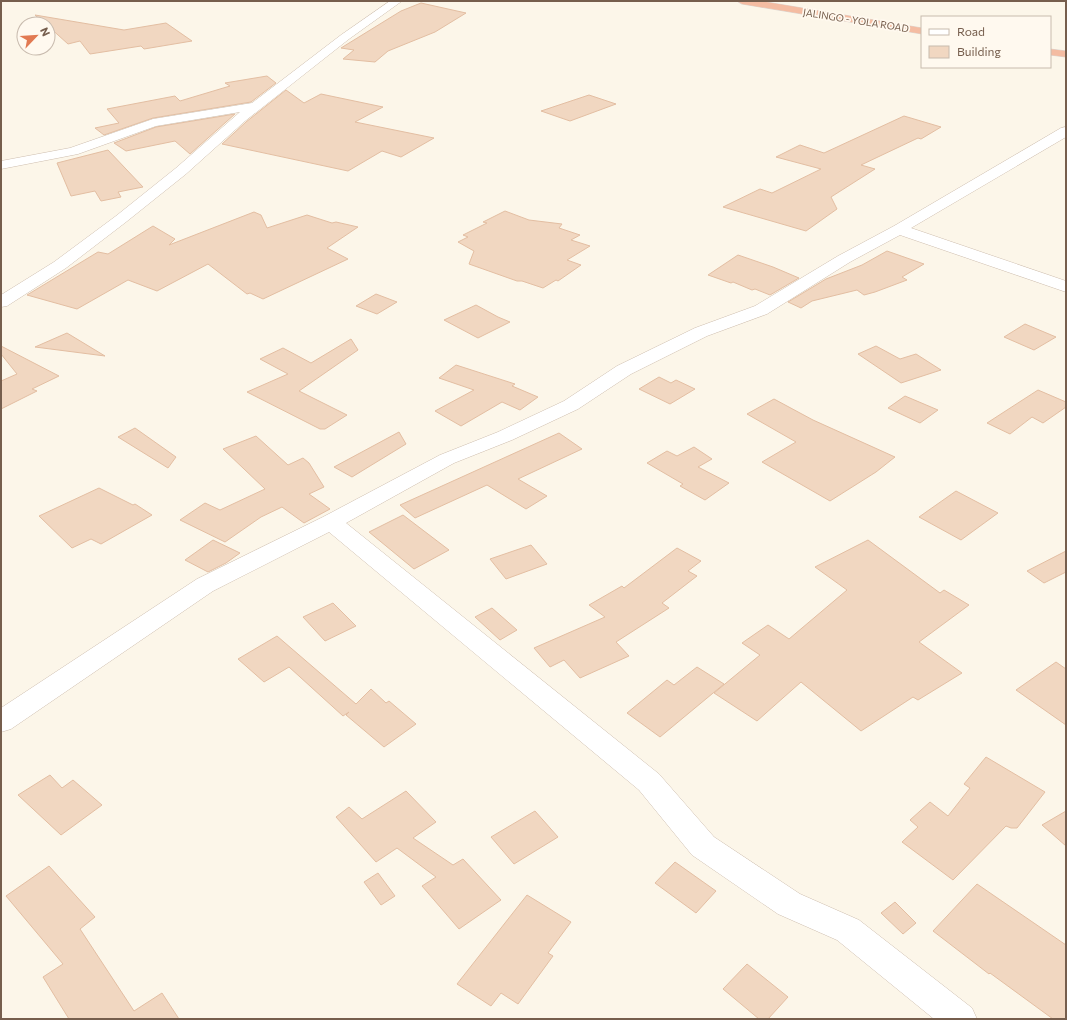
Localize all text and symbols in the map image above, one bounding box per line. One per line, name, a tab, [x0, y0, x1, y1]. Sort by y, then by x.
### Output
street label: JALINGO - YOLA ROAD	[802, 6, 910, 34]
north arrow	[16, 16, 56, 56]
legend	[921, 16, 1051, 68]
text: Road	[957, 24, 985, 38]
text: N	[38, 25, 53, 38]
text: Building	[957, 44, 1001, 58]

